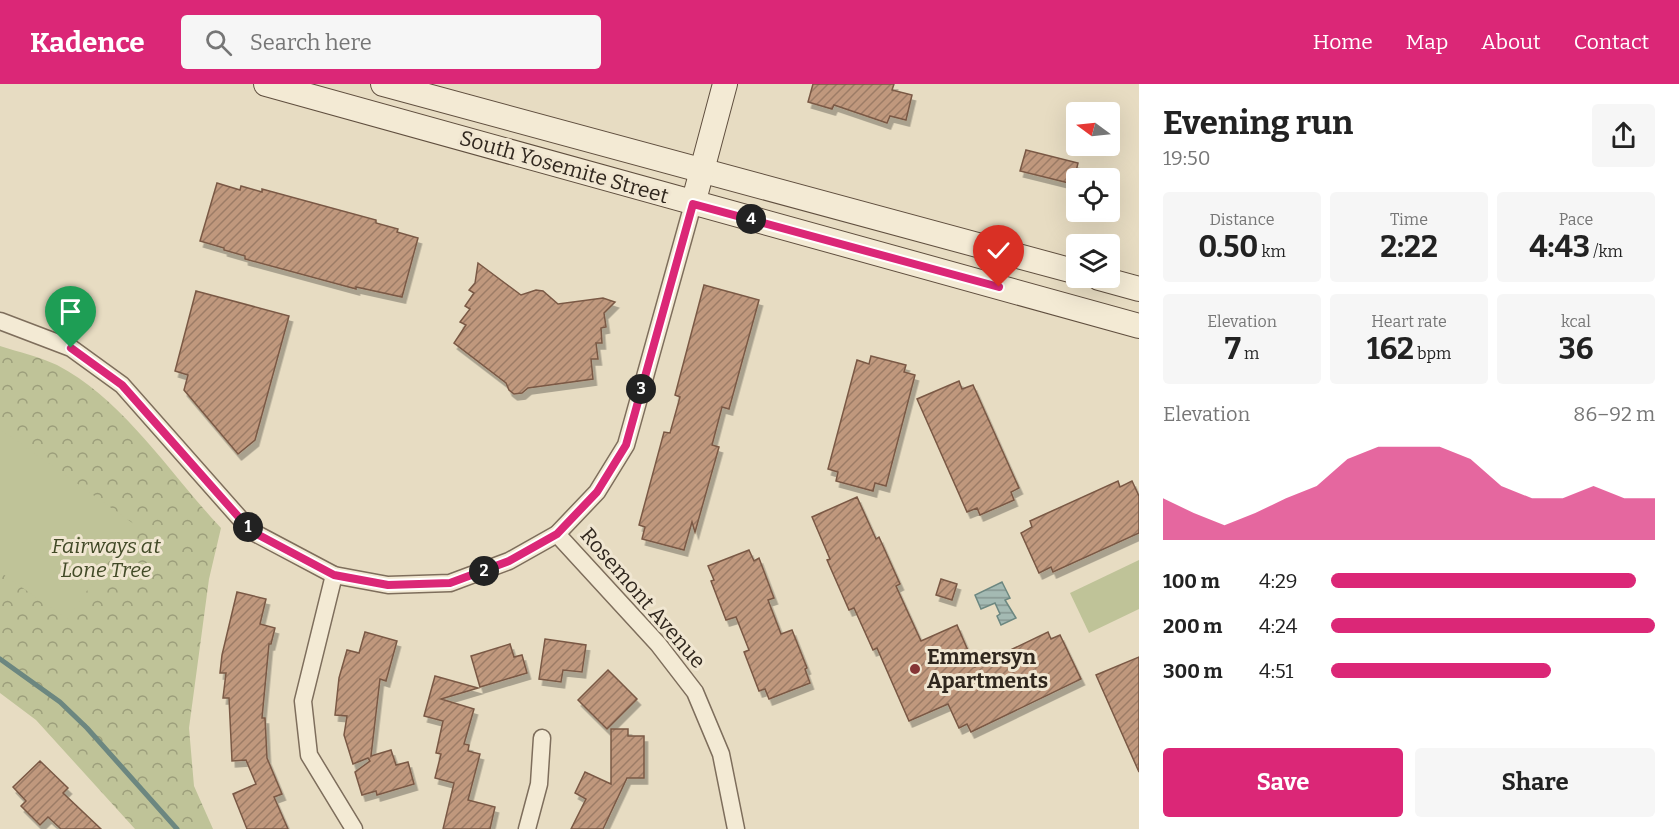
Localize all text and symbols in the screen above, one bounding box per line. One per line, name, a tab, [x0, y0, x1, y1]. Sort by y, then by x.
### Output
search box	[181, 15, 601, 69]
text: Kadence	[30, 26, 145, 59]
icon: search	[202, 26, 235, 59]
text: Search here	[250, 29, 372, 56]
text: Home	[1313, 29, 1373, 55]
text: Map	[1406, 29, 1448, 55]
text: About	[1481, 29, 1541, 55]
text: Contact	[1574, 29, 1649, 55]
north arrow	[1066, 102, 1120, 156]
map controls	[1066, 102, 1120, 288]
text: Evening run	[1163, 103, 1353, 143]
button: share	[1592, 104, 1655, 167]
street label: South Yosemite Street	[457, 125, 672, 209]
text: 19:50	[1163, 146, 1211, 170]
button: locate	[1066, 168, 1120, 222]
pin: 4	[736, 204, 766, 234]
text: 4	[746, 209, 756, 228]
text: Distance	[1210, 210, 1274, 229]
text: Time	[1390, 210, 1428, 229]
text: Pace	[1559, 210, 1593, 229]
pin	[973, 225, 1024, 287]
text: 0.50	[1198, 229, 1258, 265]
text: 2:22	[1380, 229, 1438, 265]
text: 4:43	[1529, 229, 1590, 265]
icon: check	[982, 234, 1015, 267]
button: layers	[1066, 234, 1120, 288]
text: km	[1258, 242, 1286, 261]
text: /km	[1590, 242, 1623, 261]
pin	[45, 286, 96, 348]
icon: arrive	[54, 295, 87, 328]
text: Elevation	[1207, 312, 1277, 331]
text: Heart rate	[1371, 312, 1447, 331]
text: kcal	[1561, 312, 1591, 331]
text: 7	[1225, 331, 1241, 367]
text: 162	[1367, 331, 1414, 367]
text: 36	[1558, 331, 1594, 367]
text: m	[1241, 344, 1259, 363]
text: bpm	[1414, 344, 1451, 363]
pin: 3	[626, 374, 656, 404]
text: 3	[636, 379, 646, 398]
text: Elevation	[1163, 402, 1250, 426]
text: 86–92 m	[1573, 402, 1655, 426]
pin: 1	[233, 512, 263, 542]
text: 1	[245, 517, 251, 536]
street label: Rosemont Avenue	[575, 522, 711, 674]
park label: Fairways at Lone Tree	[51, 533, 161, 583]
pin: 2	[469, 556, 499, 586]
text: 2	[479, 561, 489, 580]
text: 100 m	[1163, 569, 1220, 593]
text: 4:29	[1259, 569, 1298, 593]
text: 200 m	[1163, 614, 1222, 638]
text: 4:24	[1259, 614, 1297, 638]
place label: Emmersyn Apartments	[927, 644, 1048, 694]
text: 300 m	[1163, 659, 1223, 683]
text: 4:51	[1259, 659, 1293, 683]
marker: Emmersyn Apartments	[908, 662, 922, 676]
button: Save	[1163, 748, 1403, 817]
button: Share	[1415, 748, 1655, 817]

